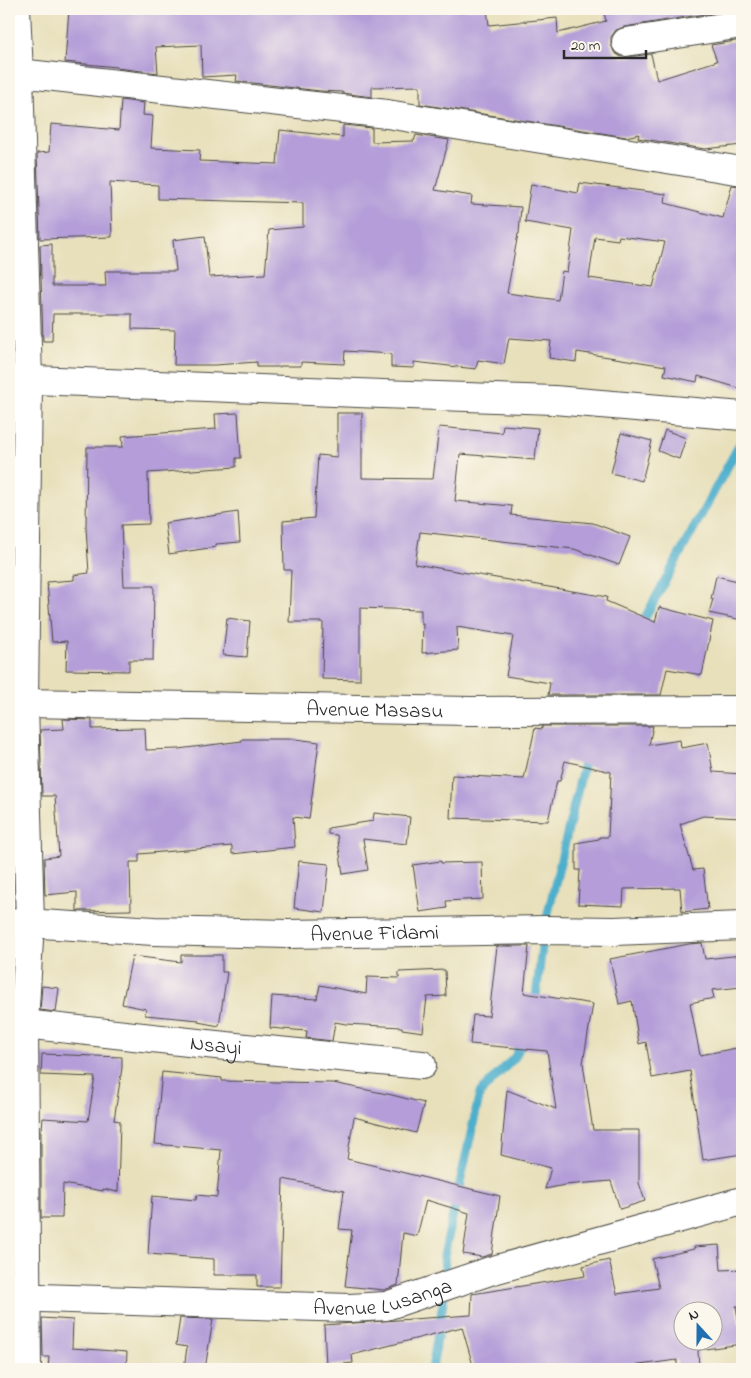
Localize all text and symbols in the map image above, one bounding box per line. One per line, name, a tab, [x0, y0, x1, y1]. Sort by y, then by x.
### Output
scale bar	[564, 28, 646, 60]
text: 20 m	[571, 35, 601, 57]
street label: Avenue Masasu	[306, 695, 444, 728]
street label: Avenue Fidami	[310, 919, 439, 951]
street label: Nsayi	[188, 1029, 243, 1066]
street label: Avenue Lusanga	[313, 1272, 456, 1325]
north arrow	[674, 1300, 724, 1350]
text: N	[686, 1304, 702, 1327]

